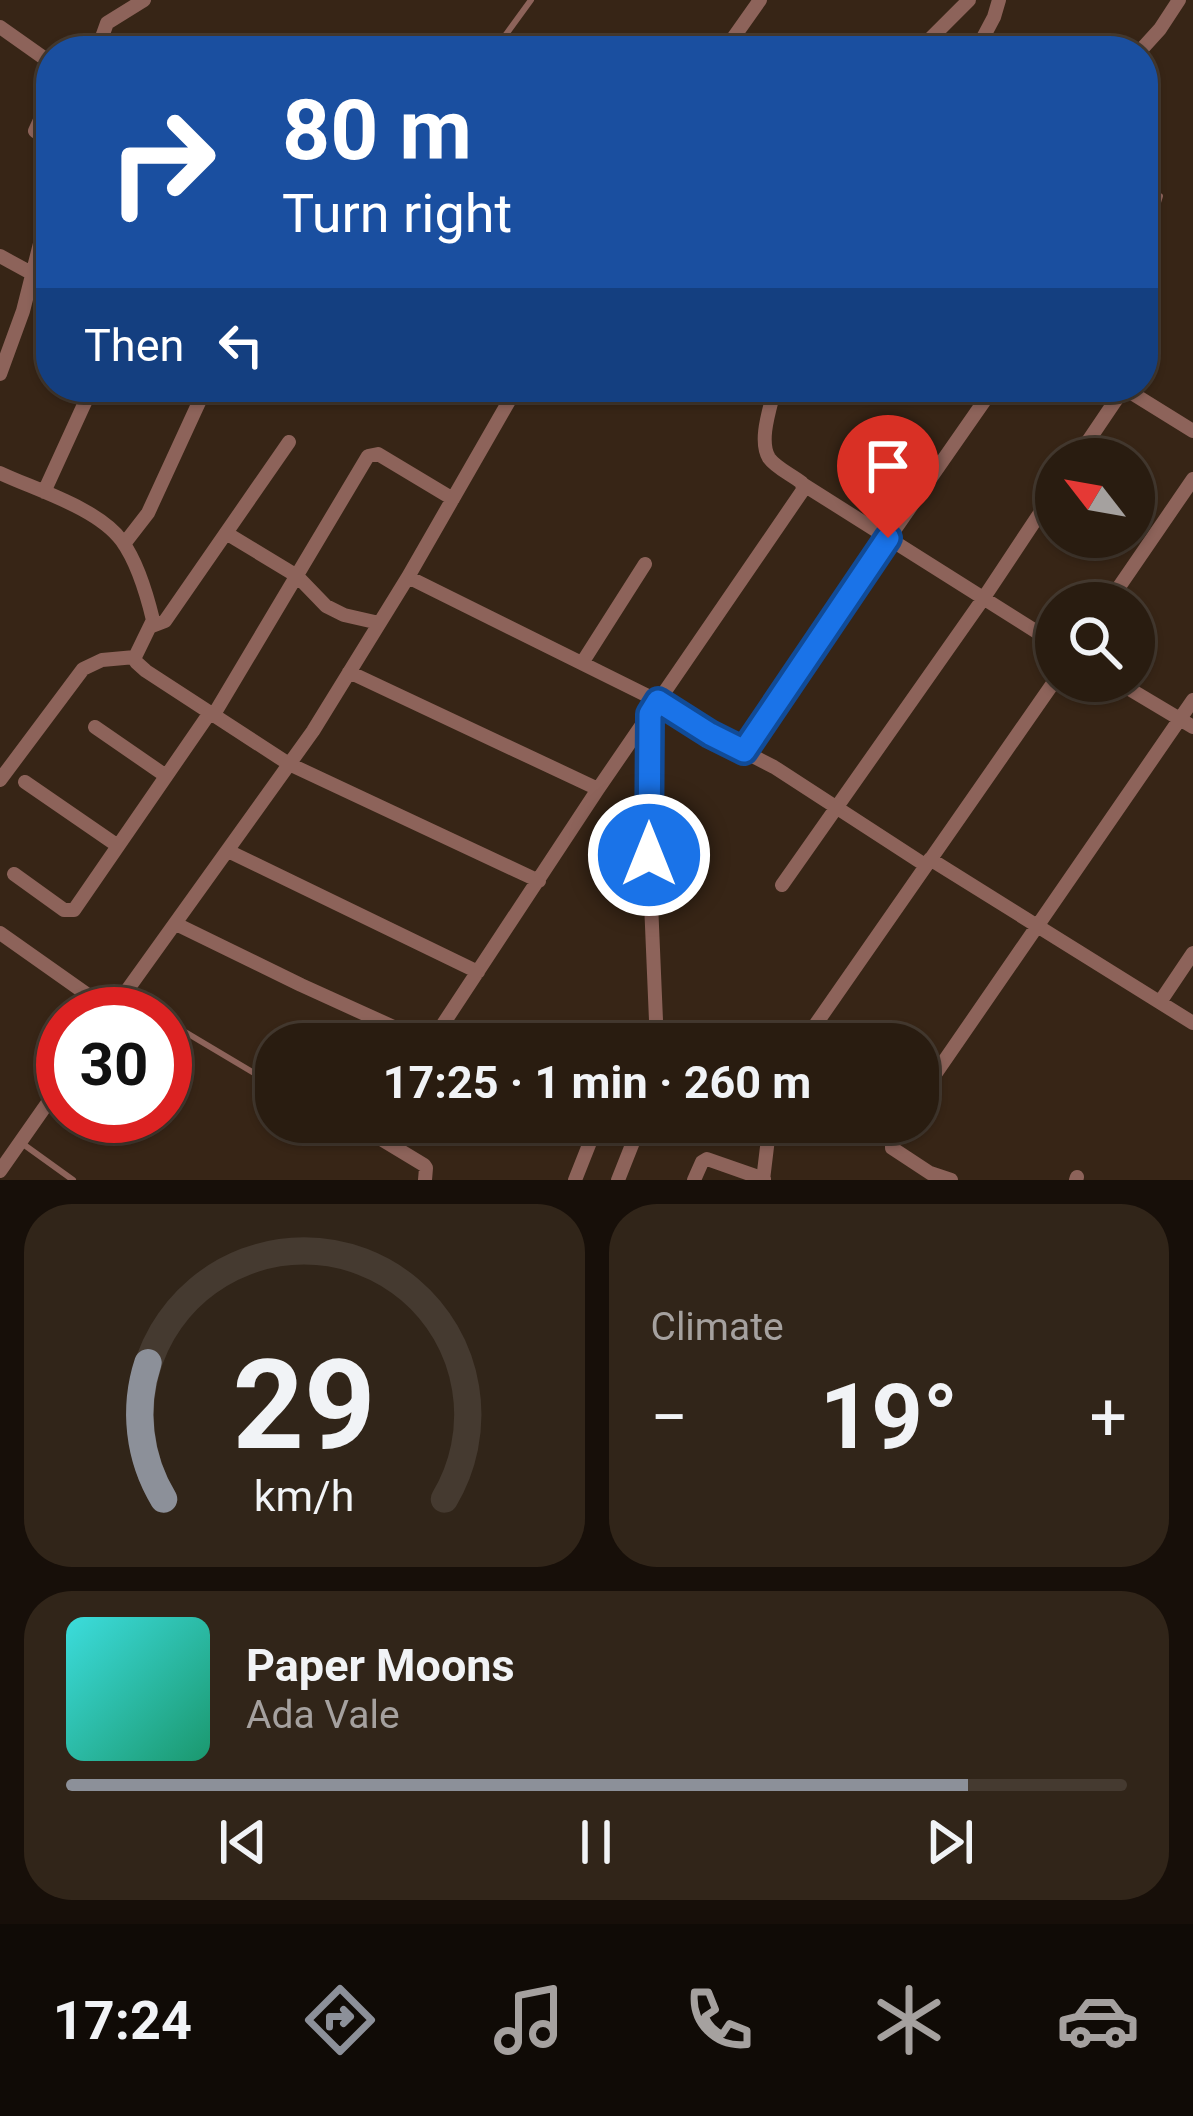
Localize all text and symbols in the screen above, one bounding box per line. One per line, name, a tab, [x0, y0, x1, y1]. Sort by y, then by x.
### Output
text: 80 m	[282, 81, 472, 180]
icon: right	[84, 84, 240, 240]
text: Turn right	[282, 182, 512, 245]
icon: left	[208, 312, 274, 378]
text: Then	[84, 319, 184, 372]
pin	[837, 415, 939, 538]
icon: arrive	[855, 433, 921, 499]
north arrow	[1035, 438, 1155, 558]
map controls	[1035, 438, 1155, 702]
button: search	[1035, 582, 1155, 702]
position arrow	[586, 792, 712, 918]
speed limit sign: 30	[36, 987, 192, 1143]
text: 17:25 · 1 min · 260 m	[383, 1056, 811, 1109]
text: Climate	[651, 1304, 784, 1350]
text: 29	[233, 1332, 376, 1478]
text: 19°	[820, 1365, 958, 1470]
text: −	[651, 1379, 688, 1456]
text: +	[1090, 1379, 1127, 1456]
text: km/h	[254, 1470, 355, 1520]
text: Paper Moons	[246, 1639, 515, 1692]
text: Ada Vale	[246, 1692, 400, 1738]
icon: previous	[210, 1809, 276, 1875]
icon: pause	[563, 1809, 629, 1875]
icon: next	[917, 1809, 983, 1875]
icon: directions	[298, 1978, 382, 2062]
icon: music	[487, 1978, 571, 2062]
icon: phone	[677, 1978, 761, 2062]
icon: climate	[867, 1978, 951, 2062]
icon: car	[1056, 1978, 1140, 2062]
text: 17:24	[53, 1989, 192, 2052]

